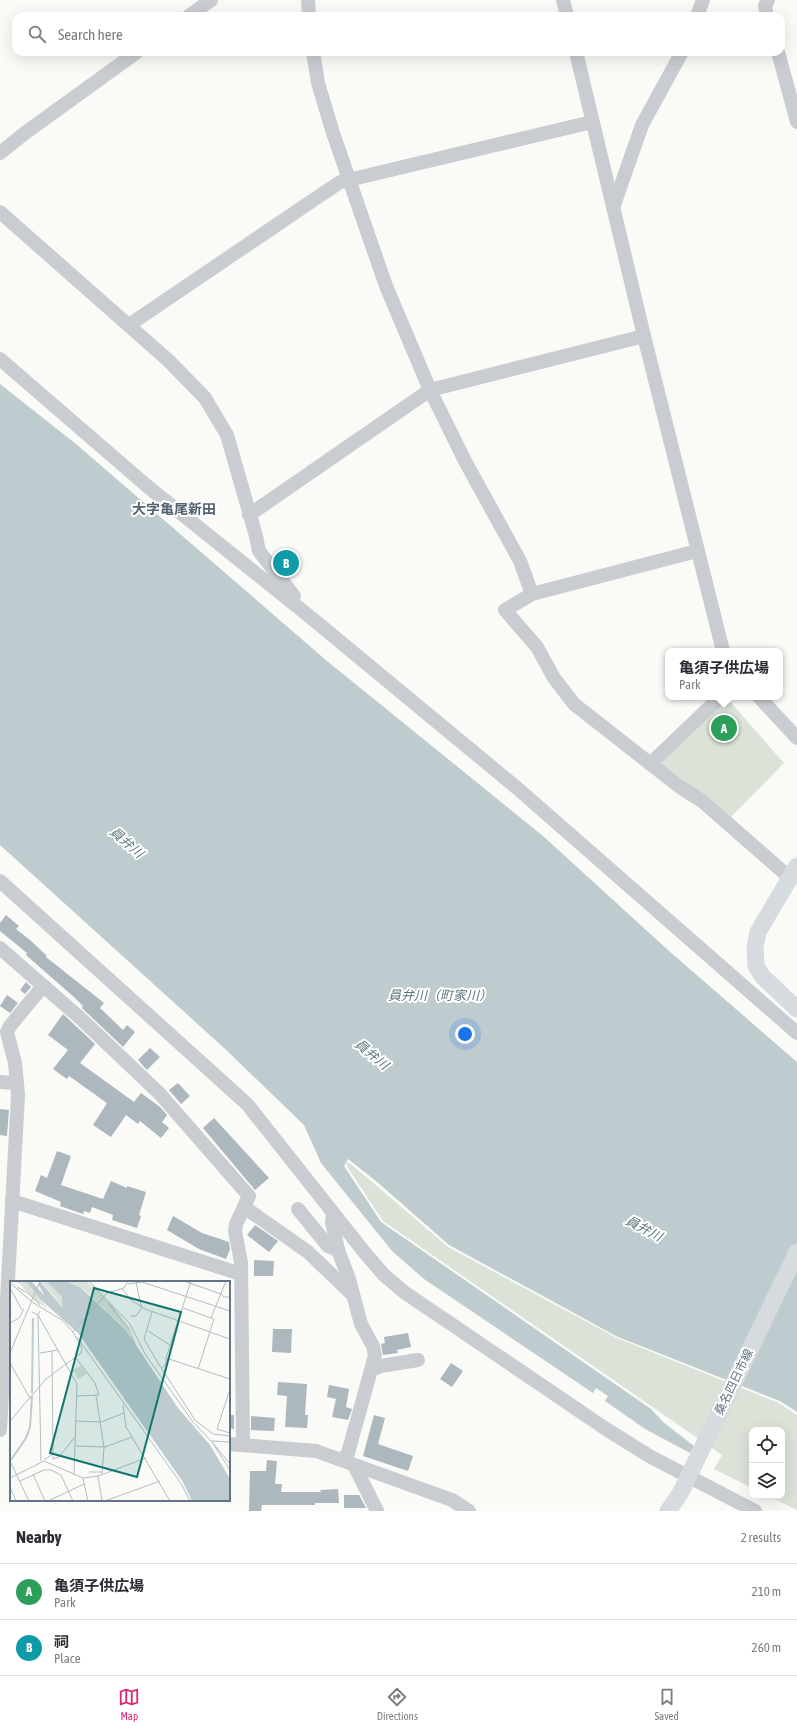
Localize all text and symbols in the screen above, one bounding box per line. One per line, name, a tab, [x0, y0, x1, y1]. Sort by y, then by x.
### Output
search box	[12, 12, 785, 56]
icon: search	[26, 23, 48, 45]
text: Search here	[58, 26, 123, 43]
district label: 大字亀尾新田	[132, 501, 216, 517]
pin: B	[273, 548, 299, 578]
popup	[665, 648, 783, 700]
text: 亀須子供広場	[679, 659, 769, 676]
text: Park	[679, 677, 701, 692]
pin: A	[711, 713, 737, 743]
water label: 員弁川	[107, 824, 148, 862]
water label: 員弁川（町家川）	[388, 988, 492, 1003]
your location	[455, 1024, 475, 1044]
water label: 員弁川	[352, 1036, 393, 1074]
water label: 員弁川	[623, 1213, 666, 1245]
inset map	[10, 1281, 230, 1501]
street label: 桑名四日市線	[712, 1347, 756, 1417]
map controls	[749, 1427, 785, 1499]
button: locate	[749, 1427, 785, 1463]
button: layers	[749, 1463, 785, 1499]
text: Nearby	[16, 1527, 62, 1547]
text: 2 results	[741, 1530, 781, 1545]
text: 亀須子供広場	[54, 1577, 144, 1594]
text: A	[26, 1584, 32, 1599]
text: 210 m	[752, 1584, 781, 1599]
text: Park	[54, 1595, 76, 1610]
text: 祠	[54, 1633, 69, 1650]
text: B	[26, 1640, 32, 1655]
text: 260 m	[752, 1640, 781, 1655]
text: Place	[54, 1651, 81, 1666]
tab: Map	[118, 1686, 140, 1722]
tab: Directions	[377, 1686, 418, 1722]
tab: Saved	[654, 1686, 679, 1722]

